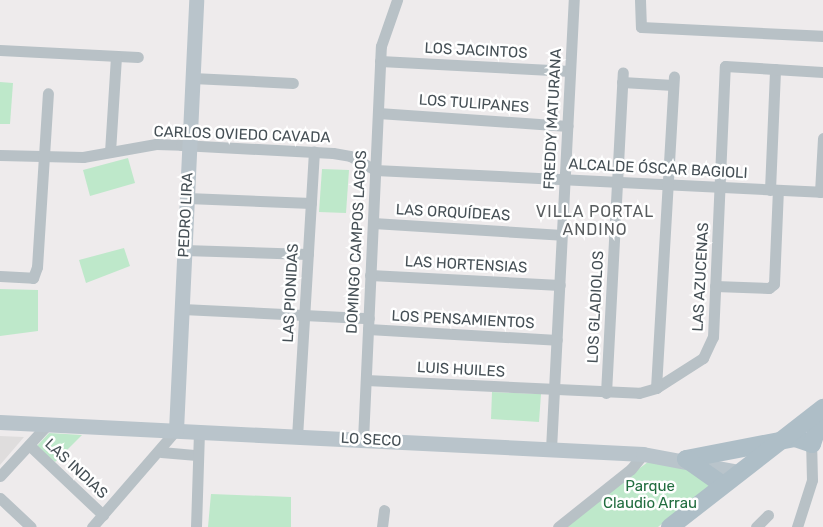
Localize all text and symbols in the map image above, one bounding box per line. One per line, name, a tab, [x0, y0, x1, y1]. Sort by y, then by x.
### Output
street label: LOS JACINTOS	[424, 39, 528, 63]
street label: FREDDY MATURANA	[540, 48, 566, 190]
street label: LOS TULIPANES	[418, 91, 530, 117]
street label: CARLOS OVIEDO CAVADA	[153, 123, 331, 147]
street label: DOMINGO CAMPOS LAGOS	[343, 150, 371, 334]
street label: ALCALDE ÓSCAR BAGIOLI	[568, 155, 748, 183]
street label: PEDRO LIRA	[175, 172, 197, 258]
street label: LAS ORQUÍDEAS	[395, 201, 511, 225]
district label: VILLA PORTAL ANDINO	[534, 202, 656, 240]
street label: LAS AZUCENAS	[689, 222, 713, 332]
street label: LAS PIONIDAS	[279, 243, 303, 343]
street label: LOS GLADIOLOS	[584, 250, 608, 364]
street label: LAS HORTENSIAS	[404, 253, 528, 277]
street label: LOS PENSAMIENTOS	[391, 307, 535, 333]
street label: LUIS HUILES	[417, 359, 505, 381]
street label: LO SECO	[340, 429, 402, 451]
street label: LAS INDIAS	[41, 435, 111, 503]
park label: Parque Claudio Arrau	[603, 477, 697, 512]

